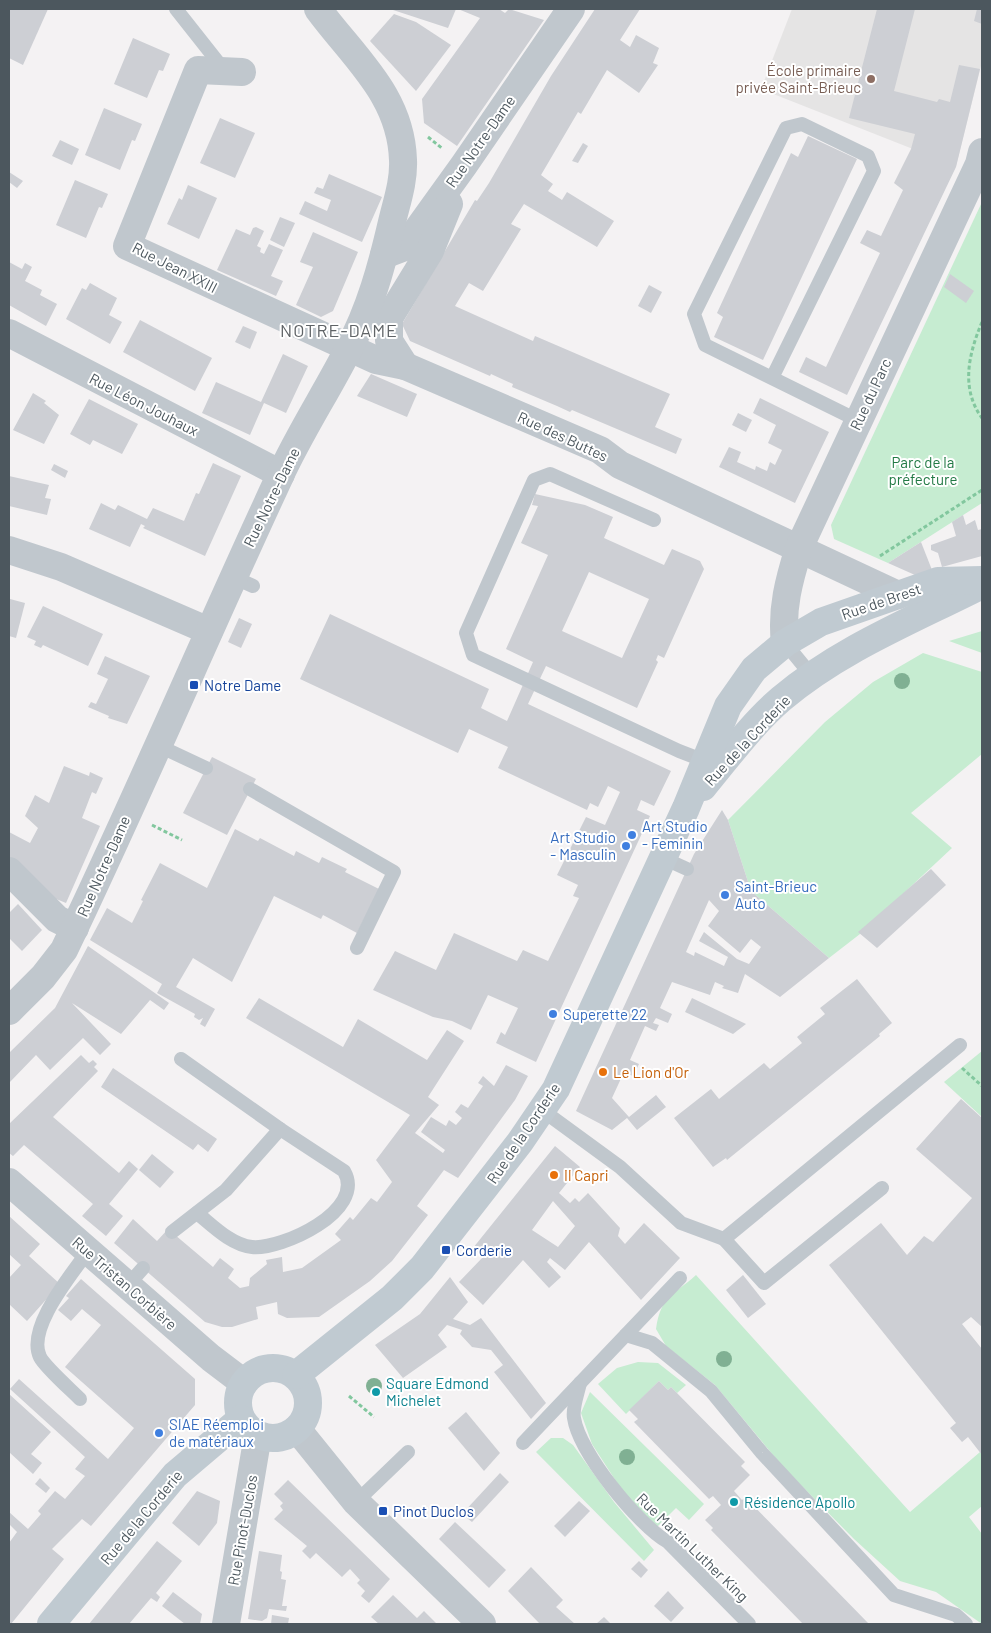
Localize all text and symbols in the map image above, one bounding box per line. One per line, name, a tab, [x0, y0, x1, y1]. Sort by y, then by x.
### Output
place label: École primaire privée Saint-Brieuc	[736, 61, 861, 96]
marker: École primaire privée Saint-Brieuc	[865, 73, 877, 85]
street label: Rue Notre-Dame	[442, 91, 518, 191]
street label: Rue Jean XXIII	[130, 238, 220, 296]
district label: NOTRE-DAME	[280, 319, 398, 341]
street label: Rue du Parc	[846, 355, 895, 433]
street label: Rue Léon Jouhaux	[87, 369, 201, 439]
street label: Rue des Buttes	[515, 407, 611, 465]
street label: Rue Notre-Dame	[239, 444, 303, 550]
park label: Parc de la préfecture	[889, 453, 957, 488]
street label: Rue de Brest	[839, 579, 923, 623]
place label: Notre Dame	[204, 676, 281, 694]
marker: Notre Dame	[188, 679, 200, 691]
street label: Rue de la Corderie	[700, 691, 794, 789]
street label: Rue Notre-Dame	[73, 813, 133, 919]
place label: Art Studio - Feminin	[642, 817, 708, 852]
place label: Art Studio - Masculin	[550, 828, 616, 863]
marker: Art Studio - Feminin	[626, 829, 638, 841]
marker: Art Studio - Masculin	[620, 840, 632, 852]
place label: Saint-Brieuc Auto	[735, 877, 817, 912]
marker: Saint-Brieuc Auto	[719, 889, 731, 901]
place label: Superette 22	[563, 1005, 647, 1023]
marker: Superette 22	[547, 1008, 559, 1020]
place label: Le Lion d'Or	[613, 1063, 690, 1081]
marker: Le Lion d'Or	[597, 1066, 609, 1078]
street label: Rue de la Corderie	[483, 1079, 563, 1187]
place label: Il Capri	[564, 1166, 609, 1184]
marker: Il Capri	[548, 1169, 560, 1181]
street label: Rue Tristan Corbière	[69, 1233, 181, 1333]
place label: Corderie	[456, 1241, 512, 1259]
marker: Corderie	[440, 1244, 452, 1256]
place label: Square Edmond Michelet	[386, 1374, 489, 1409]
marker: Square Edmond Michelet	[370, 1386, 382, 1398]
place label: SIAE Réemploi de matériaux	[169, 1415, 264, 1450]
marker: SIAE Réemploi de matériaux	[153, 1427, 165, 1439]
street label: Rue de la Corderie	[96, 1466, 186, 1568]
street label: Rue Pinot-Duclos	[223, 1473, 261, 1587]
street label: Rue Martin Luther King	[633, 1489, 753, 1605]
place label: Résidence Apollo	[744, 1493, 855, 1511]
marker: Résidence Apollo	[728, 1496, 740, 1508]
place label: Pinot Duclos	[393, 1502, 474, 1520]
marker: Pinot Duclos	[377, 1505, 389, 1517]

